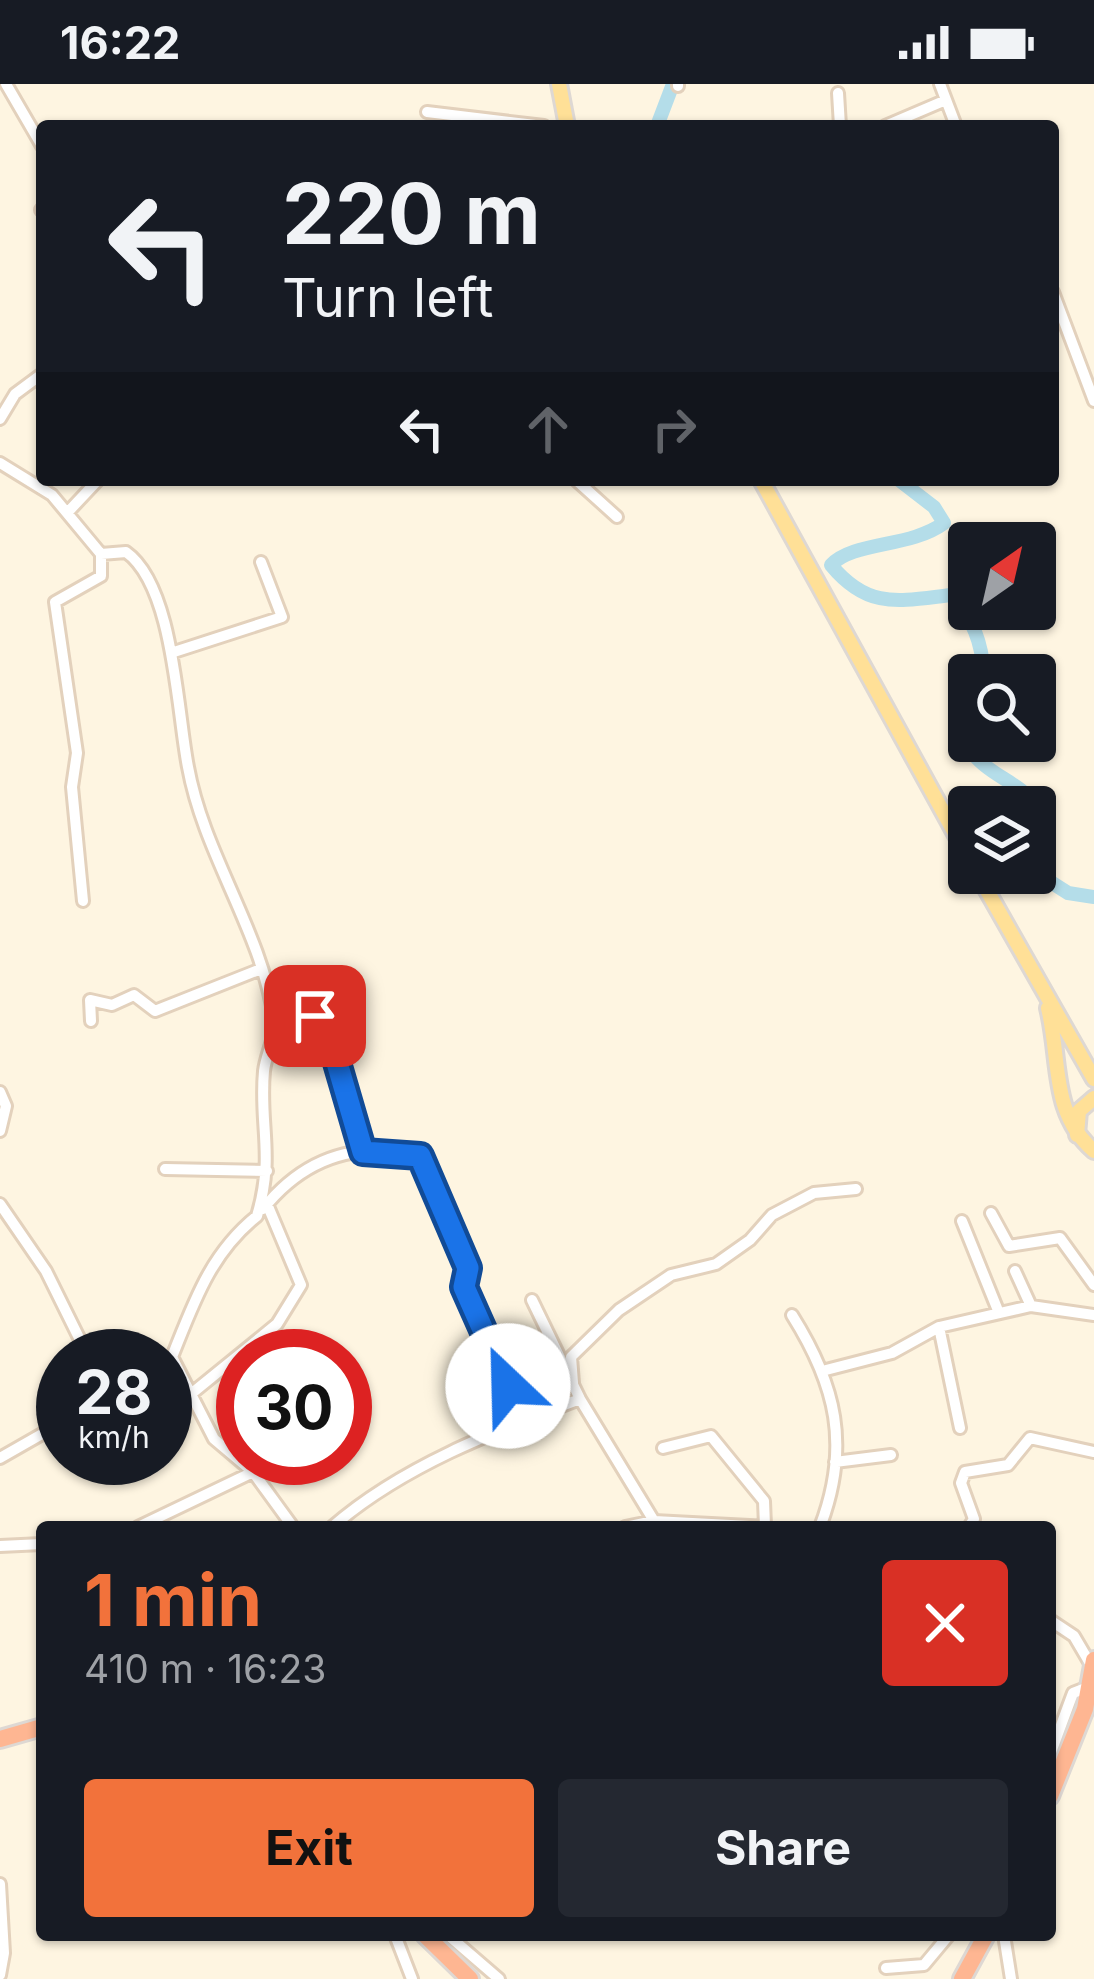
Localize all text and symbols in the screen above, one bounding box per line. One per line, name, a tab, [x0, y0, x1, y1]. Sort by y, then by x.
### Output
text: 16:22	[60, 15, 180, 70]
text: 220 m	[282, 163, 541, 264]
icon: left	[84, 168, 240, 324]
text: Turn left	[282, 265, 493, 330]
icon: left	[389, 396, 455, 462]
icon: ahead	[515, 396, 581, 462]
icon: right	[641, 396, 707, 462]
north arrow	[948, 522, 1056, 630]
map controls	[948, 522, 1056, 894]
button: search	[948, 654, 1056, 762]
button: layers	[948, 786, 1056, 894]
pin	[264, 965, 366, 1067]
icon: arrive	[282, 983, 348, 1049]
position arrow	[445, 1323, 571, 1449]
speed limit sign: 30	[216, 1329, 372, 1485]
text: 28	[76, 1356, 152, 1428]
text: km/h	[78, 1419, 150, 1455]
text: 1 min	[84, 1556, 262, 1643]
button: close	[882, 1560, 1008, 1686]
text: 410 m · 16:23	[84, 1645, 326, 1692]
button: Exit	[84, 1779, 534, 1917]
button: Share	[558, 1779, 1008, 1917]

